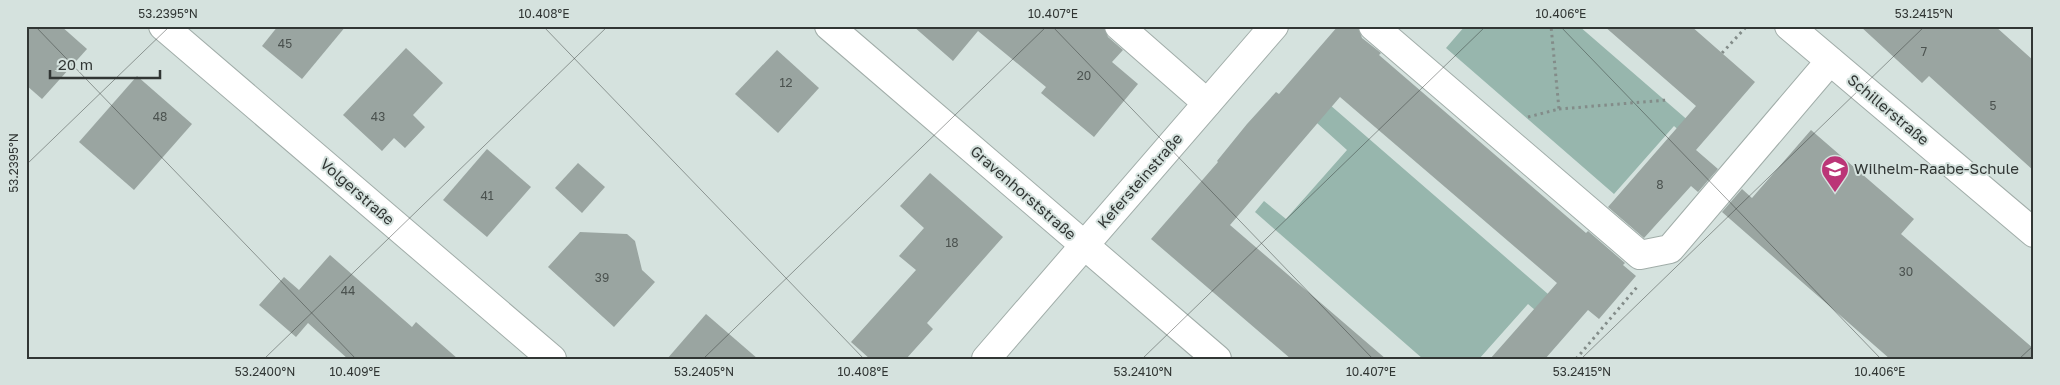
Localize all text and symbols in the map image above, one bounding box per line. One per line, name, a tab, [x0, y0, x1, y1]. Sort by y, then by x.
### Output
text: 53.2395°N	[138, 6, 198, 21]
text: 10.408°E	[519, 6, 569, 21]
text: 10.407°E	[1028, 6, 1078, 21]
text: 10.406°E	[1536, 6, 1586, 21]
text: 53.2415°N	[1895, 6, 1953, 21]
house number: 45	[278, 36, 292, 51]
house number: 7	[1921, 44, 1927, 59]
scale bar	[50, 48, 160, 80]
text: 20 m	[58, 55, 93, 73]
house number: 20	[1077, 68, 1091, 83]
street label: Schillerstraße	[1844, 70, 1933, 149]
house number: 12	[780, 75, 792, 90]
house number: 5	[1990, 98, 1997, 113]
house number: 48	[153, 109, 167, 124]
house number: 43	[371, 109, 385, 124]
street label: Kefersteinstraße	[1093, 129, 1186, 231]
text: 53.2395°N	[6, 133, 21, 193]
street label: Gravenhorststraße	[967, 141, 1080, 243]
street label: Volgerstraße	[317, 154, 399, 228]
school or university icon: Wilhelm-Raabe-Schule	[1820, 154, 1850, 193]
place label: Wilhelm-Raabe-Schule	[1854, 159, 2019, 177]
house number: 8	[1656, 177, 1664, 192]
house number: 41	[480, 188, 494, 203]
house number: 18	[945, 235, 959, 250]
house number: 30	[1899, 264, 1913, 279]
house number: 39	[595, 270, 609, 285]
house number: 44	[341, 283, 355, 298]
text: 53.2400°N	[235, 364, 295, 379]
text: 10.409°E	[330, 364, 380, 379]
text: 53.2405°N	[674, 364, 734, 379]
text: 10.408°E	[838, 364, 888, 379]
text: 53.2410°N	[1114, 364, 1172, 379]
text: 10.407°E	[1346, 364, 1396, 379]
text: 53.2415°N	[1553, 364, 1611, 379]
text: 10.406°E	[1855, 364, 1905, 379]

